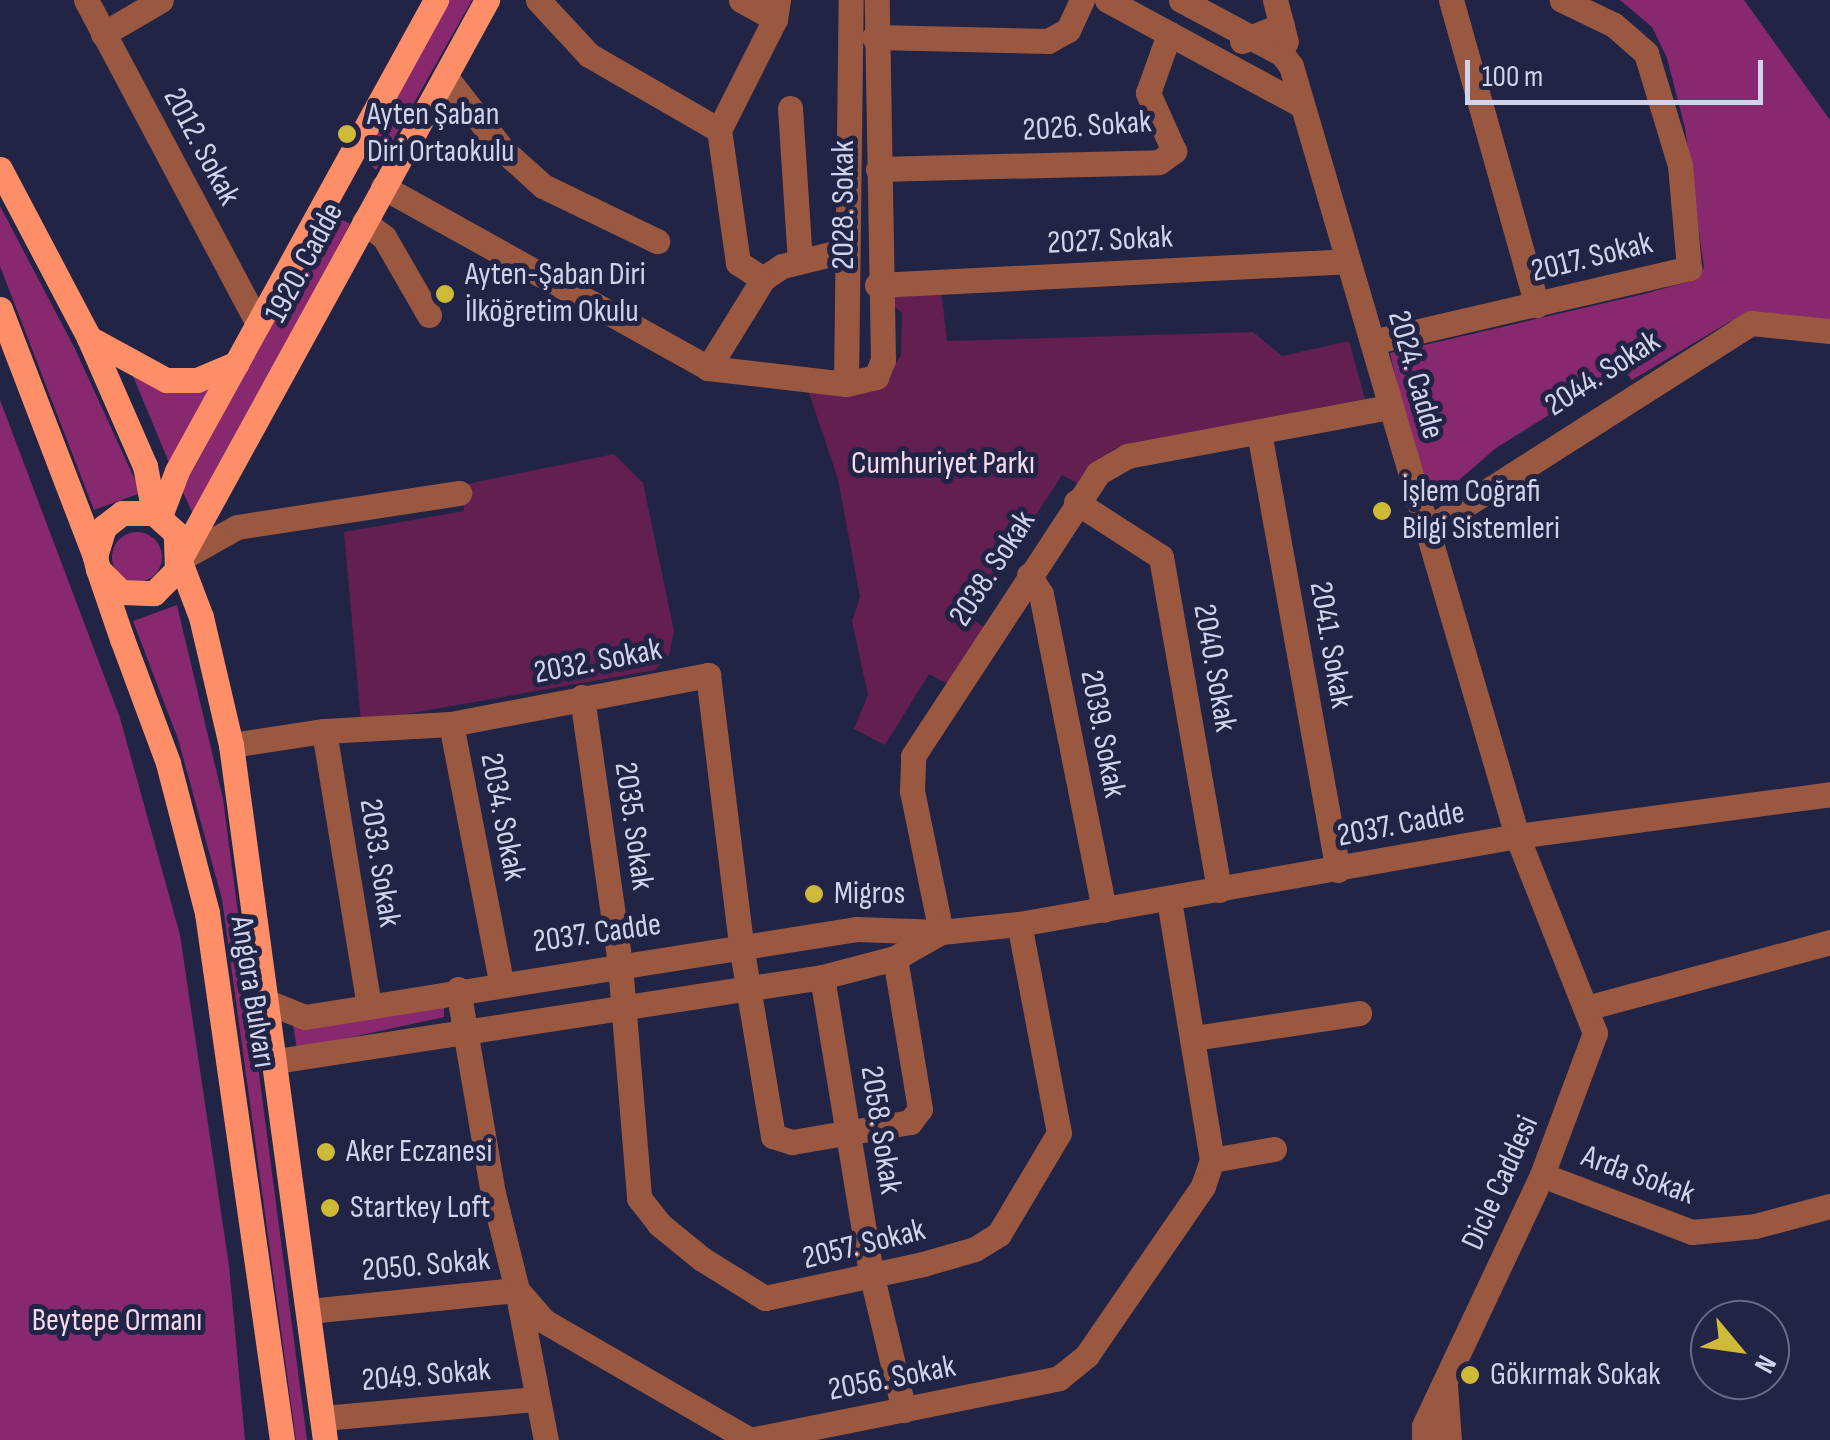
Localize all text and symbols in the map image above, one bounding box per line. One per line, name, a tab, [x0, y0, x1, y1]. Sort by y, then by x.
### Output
scale bar	[1470, 40, 1768, 102]
text: 100 m	[1482, 59, 1543, 95]
street label: 2012. Sokak	[154, 82, 248, 212]
place label: Ayten Şaban Diri Ortaokulu	[367, 97, 514, 172]
street label: 2026. Sokak	[1021, 103, 1153, 151]
marker: Ayten Şaban Diri Ortaokulu	[336, 123, 358, 145]
street label: 2028. Sokak	[825, 140, 863, 270]
street label: 1920. Cadde	[258, 197, 352, 329]
street label: 2027. Sokak	[1046, 219, 1174, 263]
street label: 2017. Sokak	[1527, 224, 1657, 292]
place label: Ayten-Şaban Diri İlköğretim Okulu	[465, 257, 646, 332]
marker: Ayten-Şaban Diri İlköğretim Okulu	[434, 283, 456, 305]
street label: 2024. Cadde	[1378, 306, 1452, 444]
street label: 2044. Sokak	[1538, 323, 1668, 425]
park label: Cumhuriyet Parkı	[851, 445, 1035, 483]
place label: İşlem Coğrafi Bilgi Sistemleri	[1402, 474, 1560, 549]
marker: İşlem Coğrafi Bilgi Sistemleri	[1371, 500, 1393, 522]
street label: 2038. Sokak	[942, 504, 1044, 634]
street label: 2041. Sokak	[1300, 579, 1360, 711]
street label: 2040. Sokak	[1184, 601, 1244, 735]
street label: 2032. Sokak	[531, 631, 665, 693]
street label: 2039. Sokak	[1071, 667, 1133, 801]
street label: 2034. Sokak	[471, 750, 533, 884]
street label: 2035. Sokak	[605, 760, 661, 892]
street label: 2037. Cadde	[1334, 794, 1468, 856]
street label: 2033. Sokak	[350, 796, 408, 930]
place label: Migros	[834, 875, 905, 913]
marker: Migros	[803, 883, 825, 905]
street label: 2037. Cadde	[531, 906, 663, 962]
street label: Angora Bulvarı	[221, 913, 283, 1071]
street label: 2058. Sokak	[851, 1063, 909, 1197]
street label: Dicle Caddesi	[1454, 1110, 1548, 1256]
place label: Aker Eczanesi	[346, 1133, 492, 1171]
street label: Arda Sokak	[1576, 1138, 1700, 1214]
marker: Aker Eczanesi	[315, 1141, 337, 1163]
place label: Startkey Loft	[350, 1189, 490, 1227]
marker: Startkey Loft	[319, 1197, 341, 1219]
street label: 2057. Sokak	[799, 1211, 929, 1279]
street label: 2050. Sokak	[360, 1241, 492, 1291]
north arrow	[1690, 1300, 1790, 1400]
park label: Beytepe Ormanı	[32, 1302, 202, 1340]
street label: 2056. Sokak	[825, 1348, 959, 1410]
text: N	[1747, 1349, 1783, 1378]
street label: 2049. Sokak	[360, 1351, 492, 1401]
place label: Gökırmak Sokak	[1490, 1356, 1661, 1394]
marker: Gökırmak Sokak	[1459, 1364, 1481, 1386]

